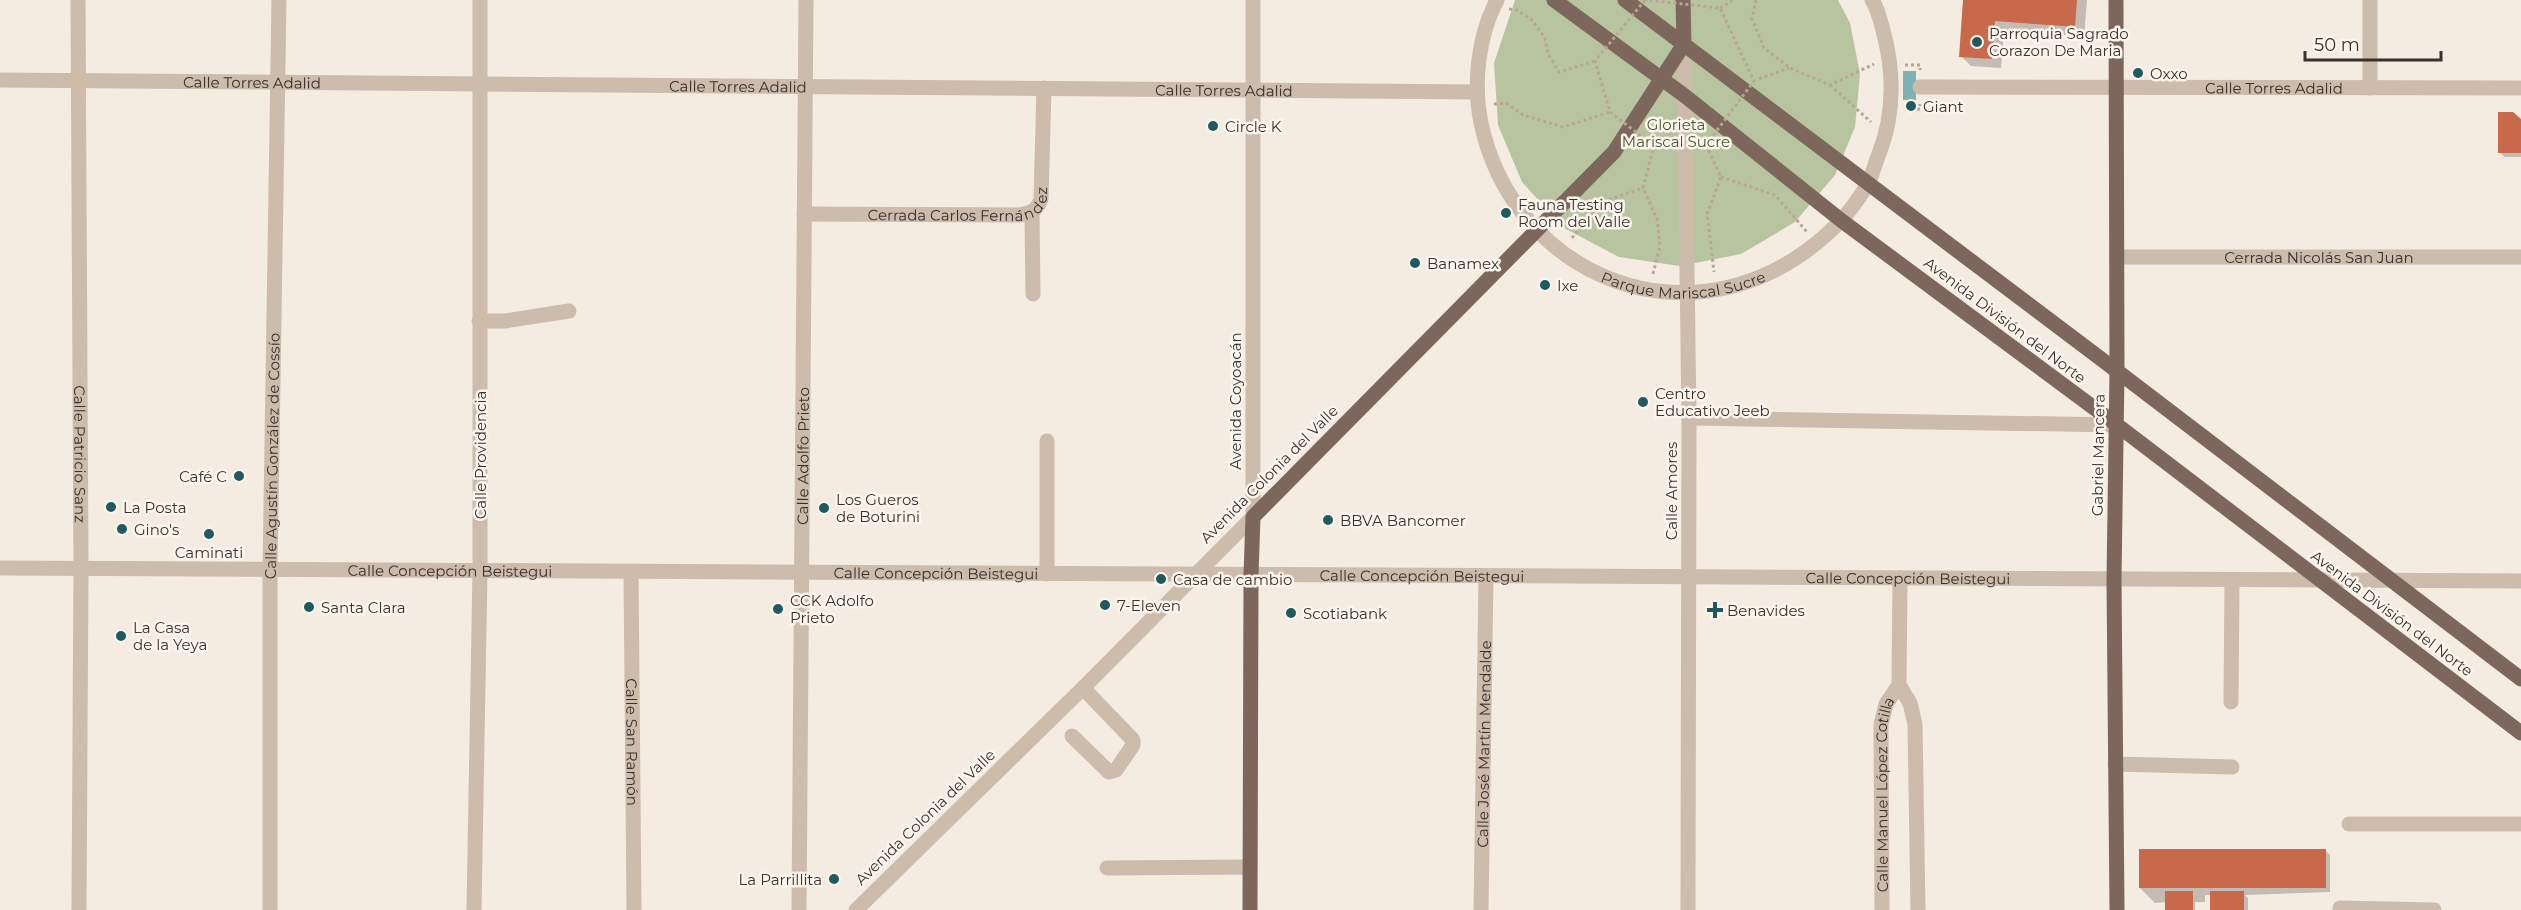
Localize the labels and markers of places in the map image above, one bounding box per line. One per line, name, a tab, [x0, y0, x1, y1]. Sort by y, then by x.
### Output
place label: Parroquia Sagrado Corazon De Maria	[1989, 24, 2129, 60]
marker: Parroquia Sagrado Corazon De Maria	[1970, 35, 1984, 49]
place label: Oxxo	[2150, 64, 2188, 83]
marker: Oxxo	[2131, 66, 2145, 80]
place label: Giant	[1923, 97, 1964, 116]
marker: Giant	[1904, 99, 1918, 113]
place label: Circle K	[1225, 117, 1282, 136]
marker: Circle K	[1206, 119, 1220, 133]
place label: Fauna Testing Room del Valle	[1518, 195, 1630, 231]
marker: Fauna Testing Room del Valle	[1499, 206, 1513, 220]
place label: Banamex	[1427, 254, 1499, 273]
marker: Banamex	[1408, 256, 1422, 270]
place label: Ixe	[1557, 276, 1578, 295]
marker: Ixe	[1538, 278, 1552, 292]
place label: Centro Educativo Jeeb	[1655, 384, 1770, 420]
marker: Centro Educativo Jeeb	[1636, 395, 1650, 409]
place label: Café C	[179, 467, 227, 486]
marker: Café C	[232, 469, 246, 483]
place label: Los Gueros de Boturini	[836, 490, 920, 526]
place label: La Posta	[123, 498, 187, 517]
marker: La Posta	[104, 500, 118, 514]
marker: Los Gueros de Boturini	[817, 501, 831, 515]
place label: BBVA Bancomer	[1340, 511, 1466, 530]
marker: BBVA Bancomer	[1321, 513, 1335, 527]
place label: Gino's	[134, 520, 179, 539]
marker: Gino's	[115, 522, 129, 536]
marker: Caminati	[202, 527, 216, 541]
place label: Caminati	[175, 543, 243, 562]
place label: Casa de cambio	[1173, 570, 1292, 589]
marker: Casa de cambio	[1154, 572, 1168, 586]
place label: CCK Adolfo Prieto	[790, 591, 874, 627]
place label: 7-Eleven	[1117, 596, 1181, 615]
place label: Santa Clara	[321, 598, 406, 617]
marker: 7-Eleven	[1098, 598, 1112, 612]
marker: Santa Clara	[302, 600, 316, 614]
place label: Benavides	[1727, 601, 1805, 620]
marker: CCK Adolfo Prieto	[771, 602, 785, 616]
marker: Benavides	[1708, 603, 1722, 617]
place label: Scotiabank	[1303, 604, 1387, 623]
marker: Scotiabank	[1284, 606, 1298, 620]
place label: La Casa de la Yeya	[133, 618, 207, 654]
marker: La Casa de la Yeya	[114, 629, 128, 643]
place label: La Parrillita	[739, 870, 822, 889]
marker: La Parrillita	[827, 872, 841, 886]

